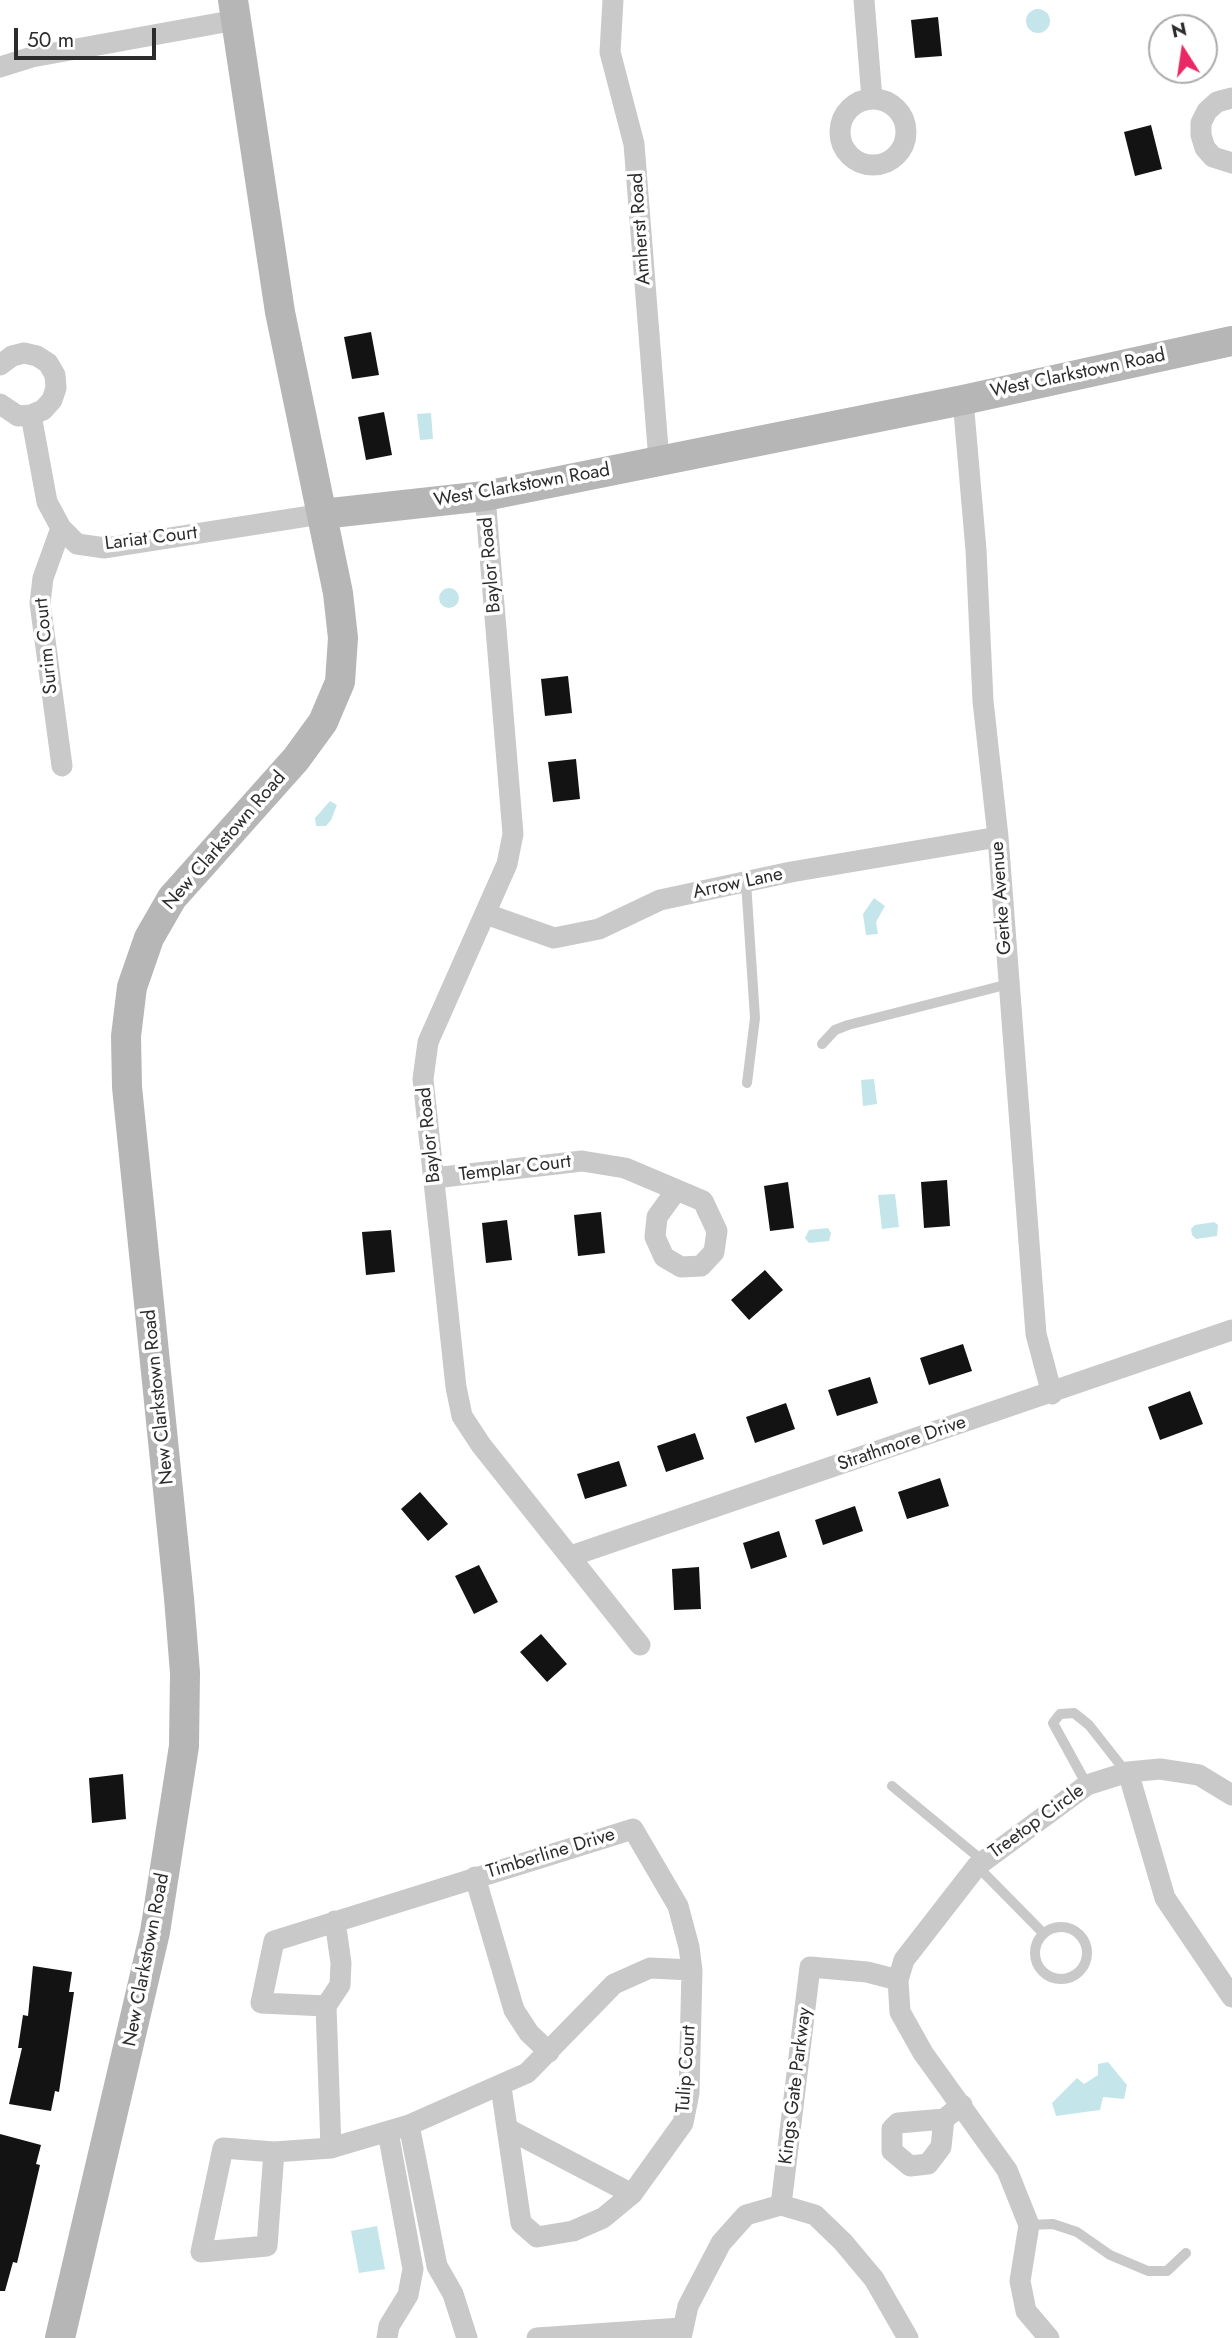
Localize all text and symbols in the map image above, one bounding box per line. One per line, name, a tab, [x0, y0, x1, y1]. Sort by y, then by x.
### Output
scale bar	[18, 14, 159, 58]
north arrow	[1148, 14, 1218, 84]
text: N	[1169, 15, 1189, 45]
text: 50 m	[27, 25, 74, 55]
street label: Amherst Road	[626, 172, 656, 286]
street label: West Clarkstown Road	[988, 344, 1168, 404]
street label: West Clarkstown Road	[432, 459, 612, 513]
street label: Baylor Road	[475, 516, 507, 614]
street label: Lariat Court	[103, 522, 199, 556]
street label: Surim Court	[31, 597, 63, 695]
street label: New Clarkstown Road	[159, 767, 291, 915]
street label: Gerke Avenue	[987, 840, 1017, 956]
street label: Arrow Lane	[691, 863, 785, 905]
street label: Baylor Road	[414, 1086, 446, 1184]
street label: Templar Court	[458, 1151, 572, 1187]
street label: New Clarkstown Road	[138, 1308, 180, 1486]
street label: Strathmore Drive	[835, 1411, 969, 1477]
street label: Treetop Circle	[985, 1780, 1089, 1864]
street label: Timberline Drive	[484, 1824, 618, 1884]
street label: New Clarkstown Road	[119, 1871, 175, 2049]
street label: Kings Gate Parkway	[775, 2006, 817, 2166]
street label: Tulip Court	[673, 2025, 701, 2113]

